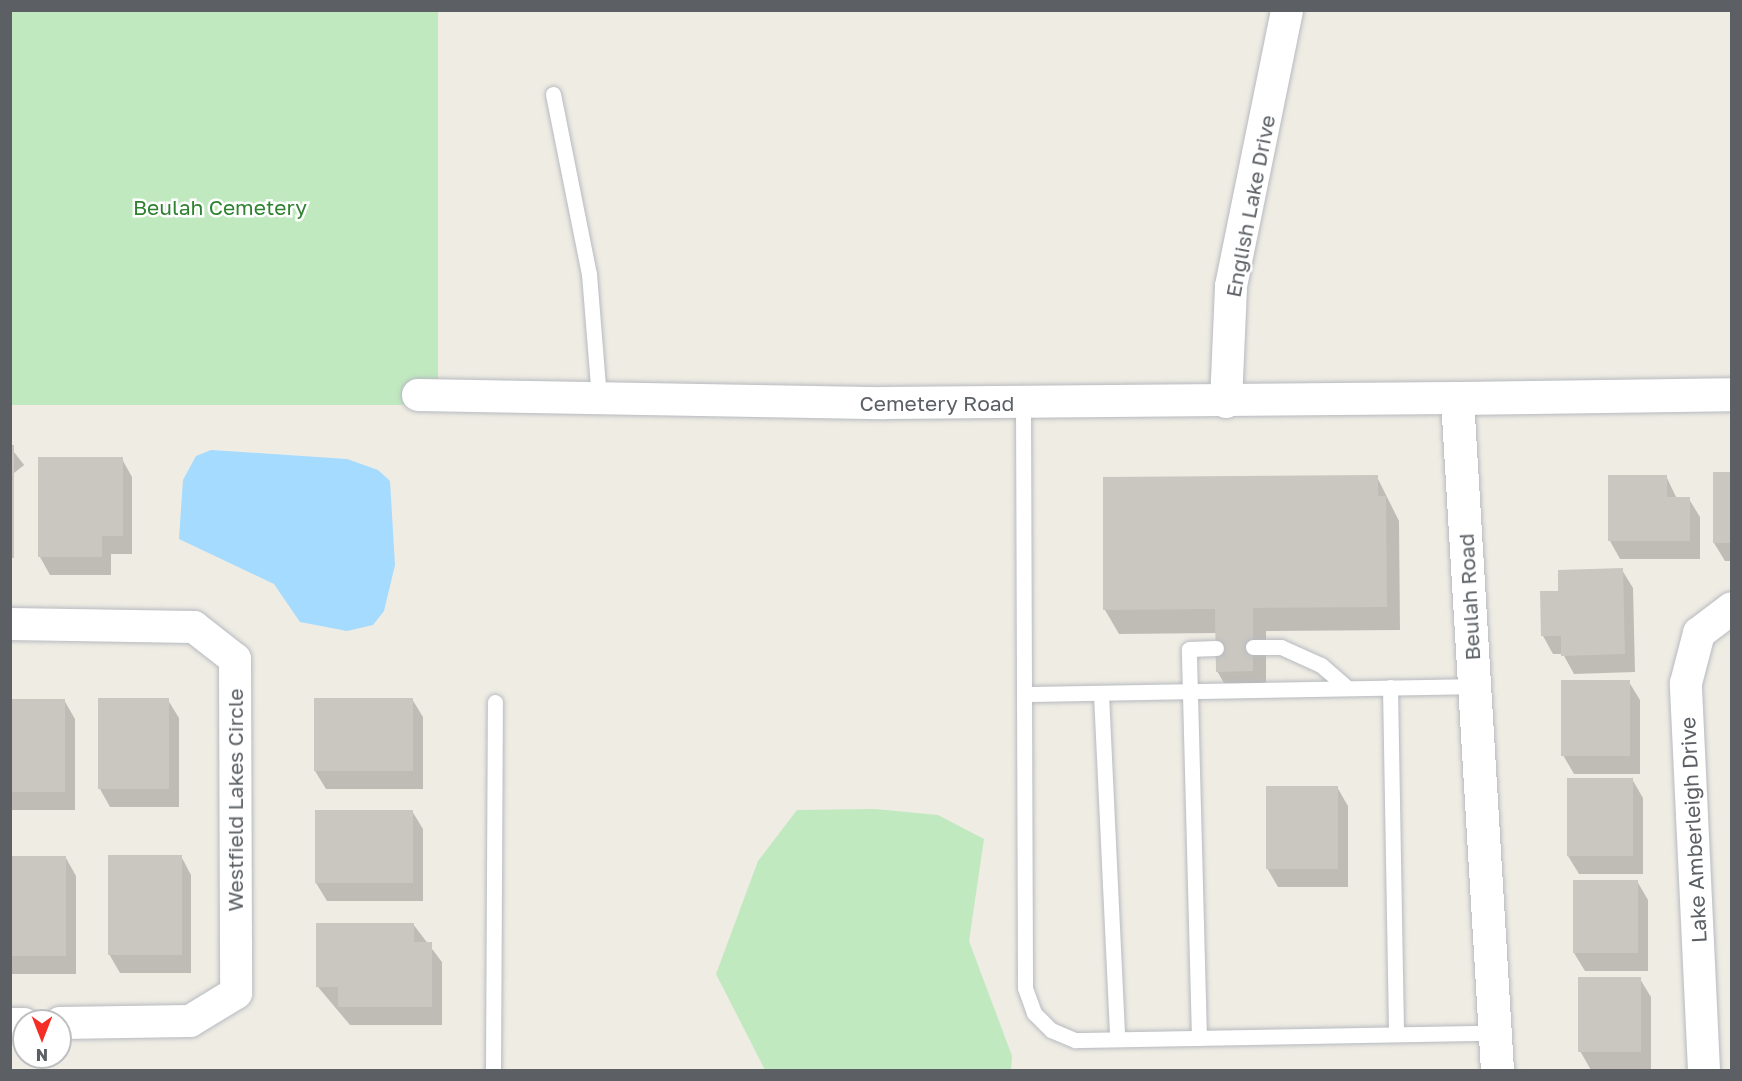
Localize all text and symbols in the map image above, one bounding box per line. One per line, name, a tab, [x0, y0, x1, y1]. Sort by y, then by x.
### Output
street label: English Lake Drive	[1220, 113, 1280, 299]
park label: Beulah Cemetery	[133, 194, 307, 220]
street label: Cemetery Road	[859, 390, 1015, 416]
street label: Beulah Road	[1453, 533, 1485, 661]
street label: Westfield Lakes Circle	[222, 688, 248, 912]
street label: Lake Amberleigh Drive	[1674, 716, 1712, 944]
north arrow	[12, 1009, 72, 1069]
text: N	[36, 1045, 48, 1065]

